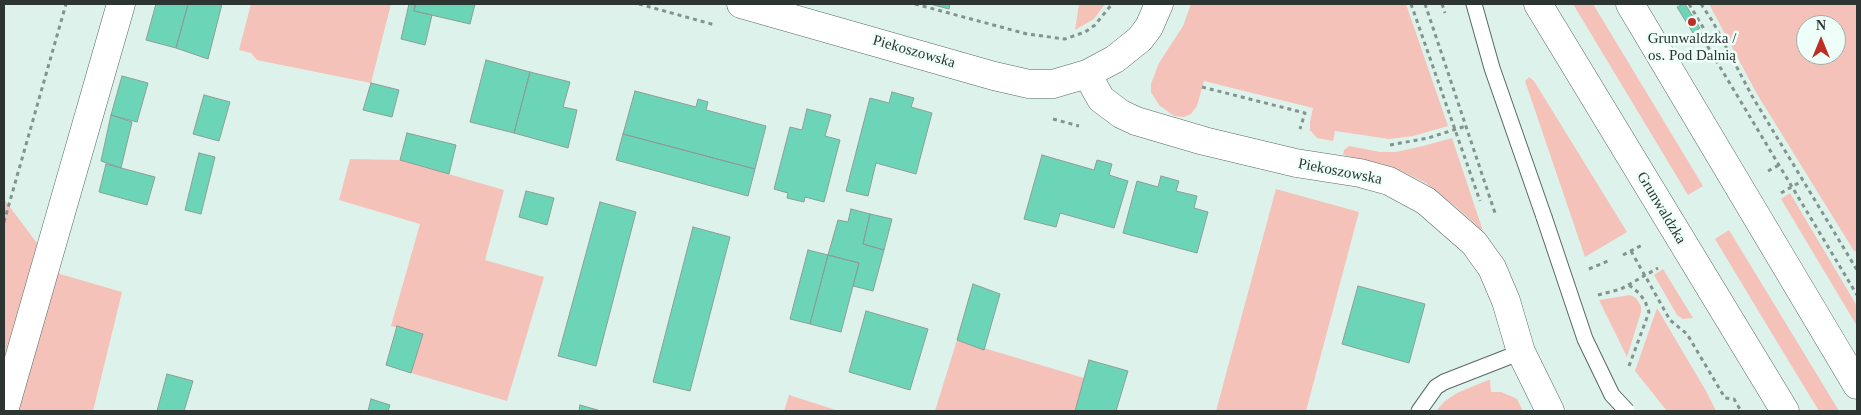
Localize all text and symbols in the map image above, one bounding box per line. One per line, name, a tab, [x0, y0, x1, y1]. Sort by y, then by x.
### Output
north arrow	[1796, 15, 1846, 65]
marker: Grunwaldzka / os. Pod Dalnią	[1686, 16, 1698, 28]
text: N	[1816, 18, 1826, 33]
place label: Grunwaldzka / os. Pod Dalnią	[1648, 30, 1736, 65]
street label: Piekoszowska	[871, 32, 957, 72]
street label: Piekoszowska	[1297, 155, 1383, 189]
street label: Grunwaldzka	[1632, 169, 1690, 247]

